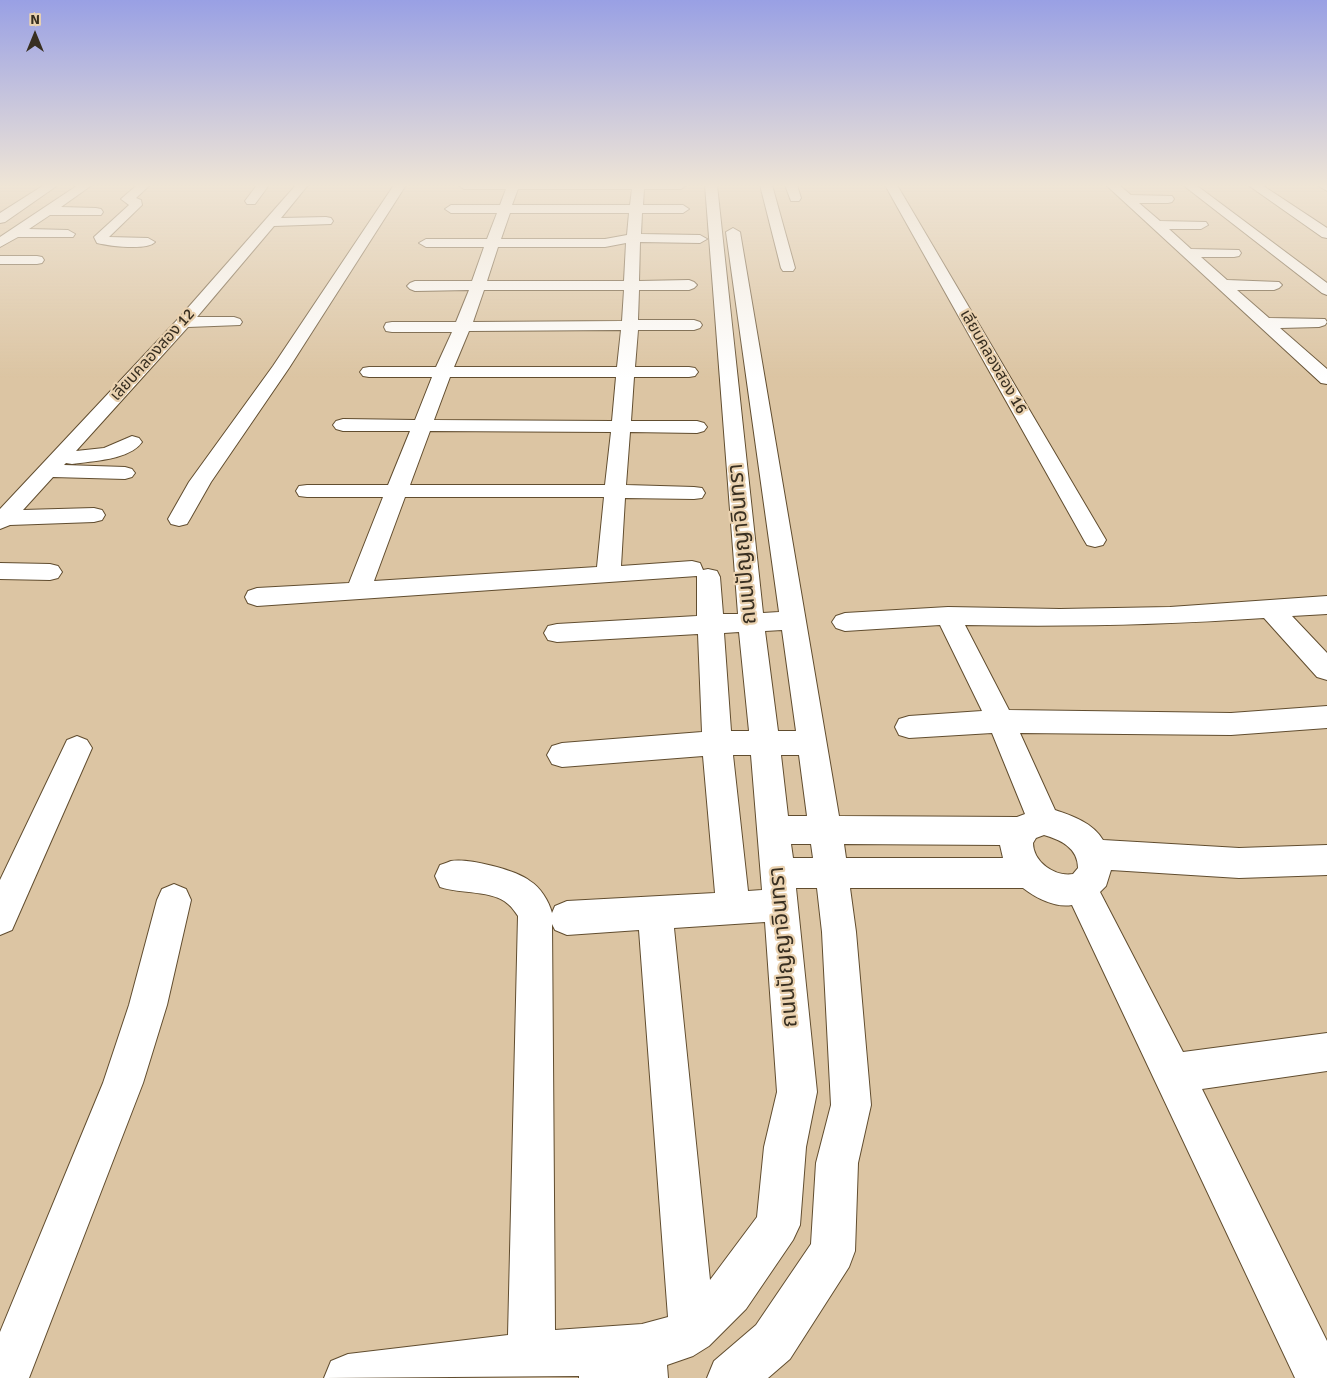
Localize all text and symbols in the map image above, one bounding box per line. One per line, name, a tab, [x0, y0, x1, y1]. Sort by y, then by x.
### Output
north arrow	[10, 10, 60, 60]
text: N	[30, 11, 40, 28]
street label: เลียบคลองสอง 12	[107, 305, 199, 405]
street label: เลียบคลองสอง 16	[955, 306, 1031, 418]
street label: ถนนปัญญาอินทรา	[723, 462, 763, 626]
street label: ถนนปัญญาอินทรา	[764, 865, 804, 1029]

